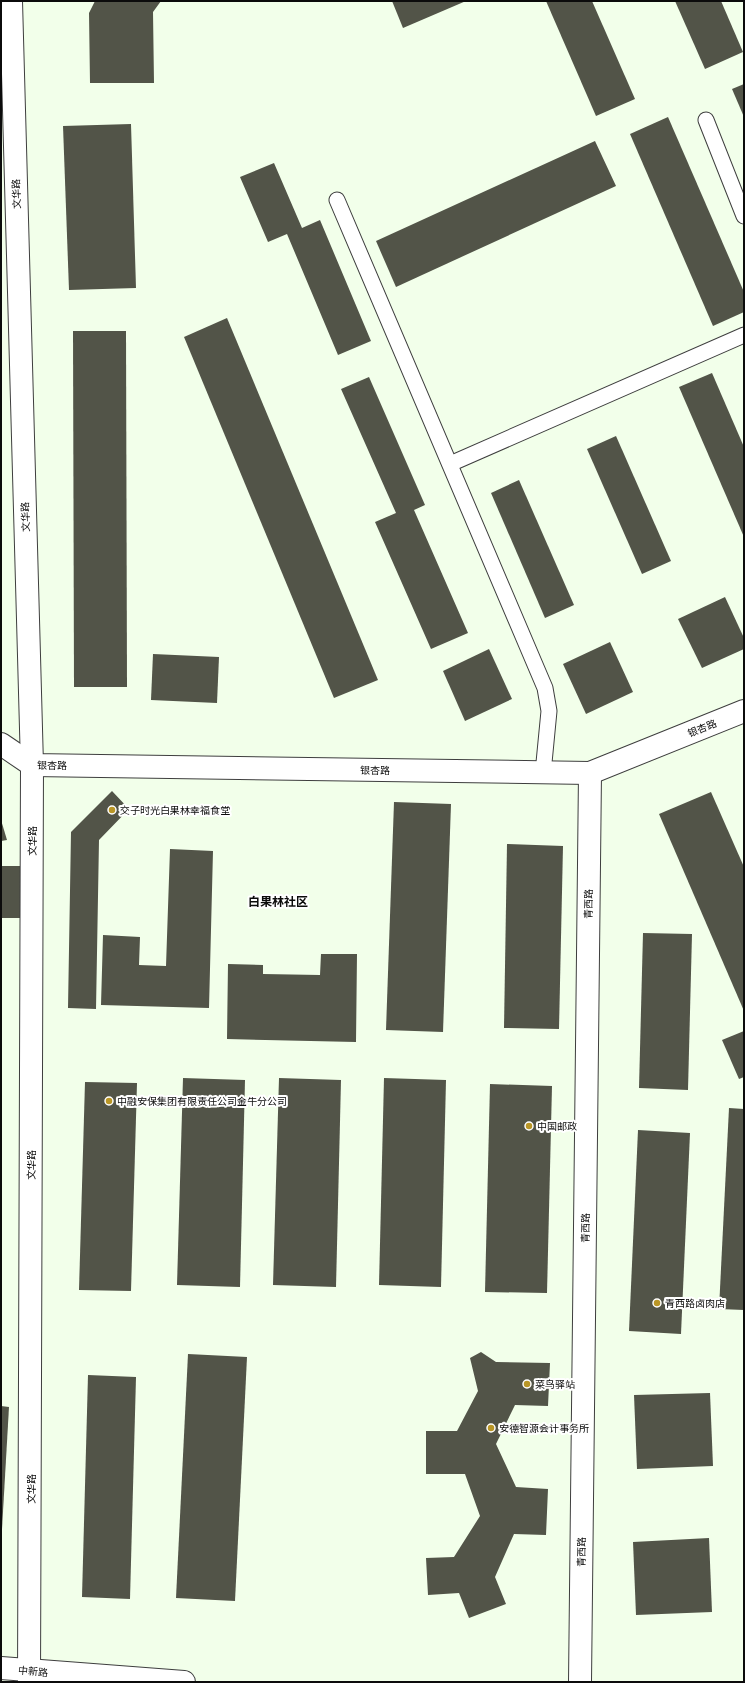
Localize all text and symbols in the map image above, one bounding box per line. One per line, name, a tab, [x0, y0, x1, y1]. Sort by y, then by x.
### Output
street label: 文华路	[9, 179, 24, 209]
street label: 文华路	[18, 502, 33, 532]
street label: 银杏路	[686, 717, 719, 740]
street label: 银杏路	[37, 759, 67, 772]
street label: 银杏路	[360, 764, 390, 777]
place label: 交子时光白果林幸福食堂	[120, 804, 230, 817]
marker: 交子时光白果林幸福食堂	[107, 805, 117, 815]
street label: 文华路	[26, 826, 39, 856]
street label: 青西路	[582, 889, 595, 919]
district label: 白果林社区	[248, 894, 308, 909]
place label: 中融安保集团有限责任公司金牛分公司	[117, 1095, 287, 1108]
marker: 中融安保集团有限责任公司金牛分公司	[104, 1096, 114, 1106]
place label: 中国邮政	[537, 1120, 577, 1133]
marker: 中国邮政	[524, 1121, 534, 1131]
street label: 文华路	[25, 1150, 38, 1180]
street label: 青西路	[579, 1213, 592, 1243]
place label: 青西路卤肉店	[665, 1297, 725, 1310]
marker: 青西路卤肉店	[652, 1298, 662, 1308]
place label: 菜鸟驿站	[535, 1378, 575, 1391]
marker: 菜鸟驿站	[522, 1379, 532, 1389]
place label: 安德智源会计事务所	[499, 1422, 589, 1435]
marker: 安德智源会计事务所	[486, 1423, 496, 1433]
street label: 文华路	[25, 1474, 38, 1504]
street label: 青西路	[575, 1537, 588, 1567]
street label: 中新路	[17, 1664, 48, 1679]

